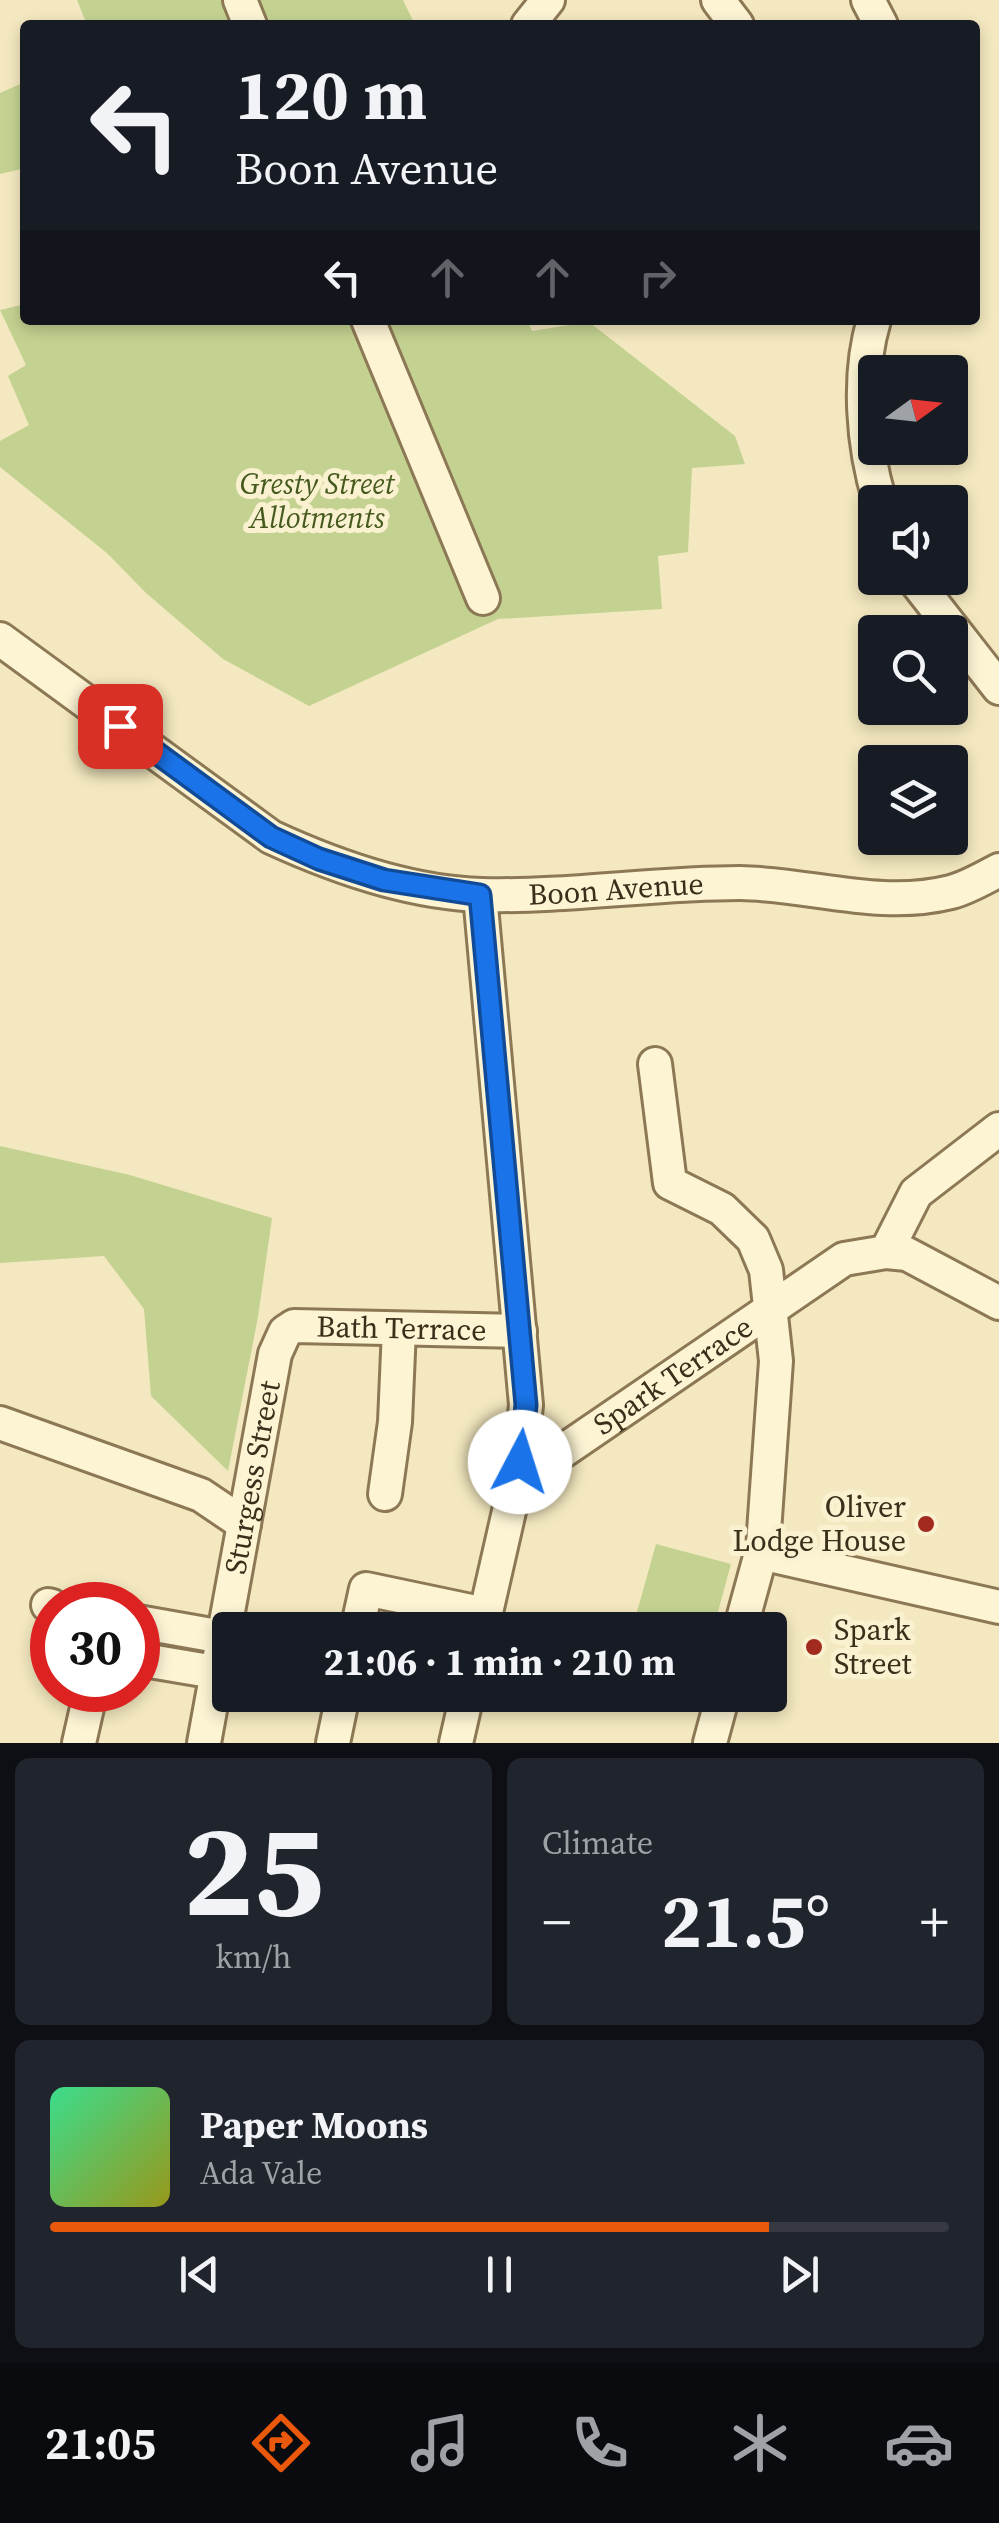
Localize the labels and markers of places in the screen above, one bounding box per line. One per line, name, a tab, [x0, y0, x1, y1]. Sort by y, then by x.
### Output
pin	[78, 684, 163, 769]
place label: Oliver Lodge House	[732, 1486, 906, 1561]
marker: Oliver Lodge House	[915, 1513, 937, 1535]
place label: Spark Street	[834, 1609, 912, 1684]
marker: Spark Street	[803, 1636, 825, 1658]

